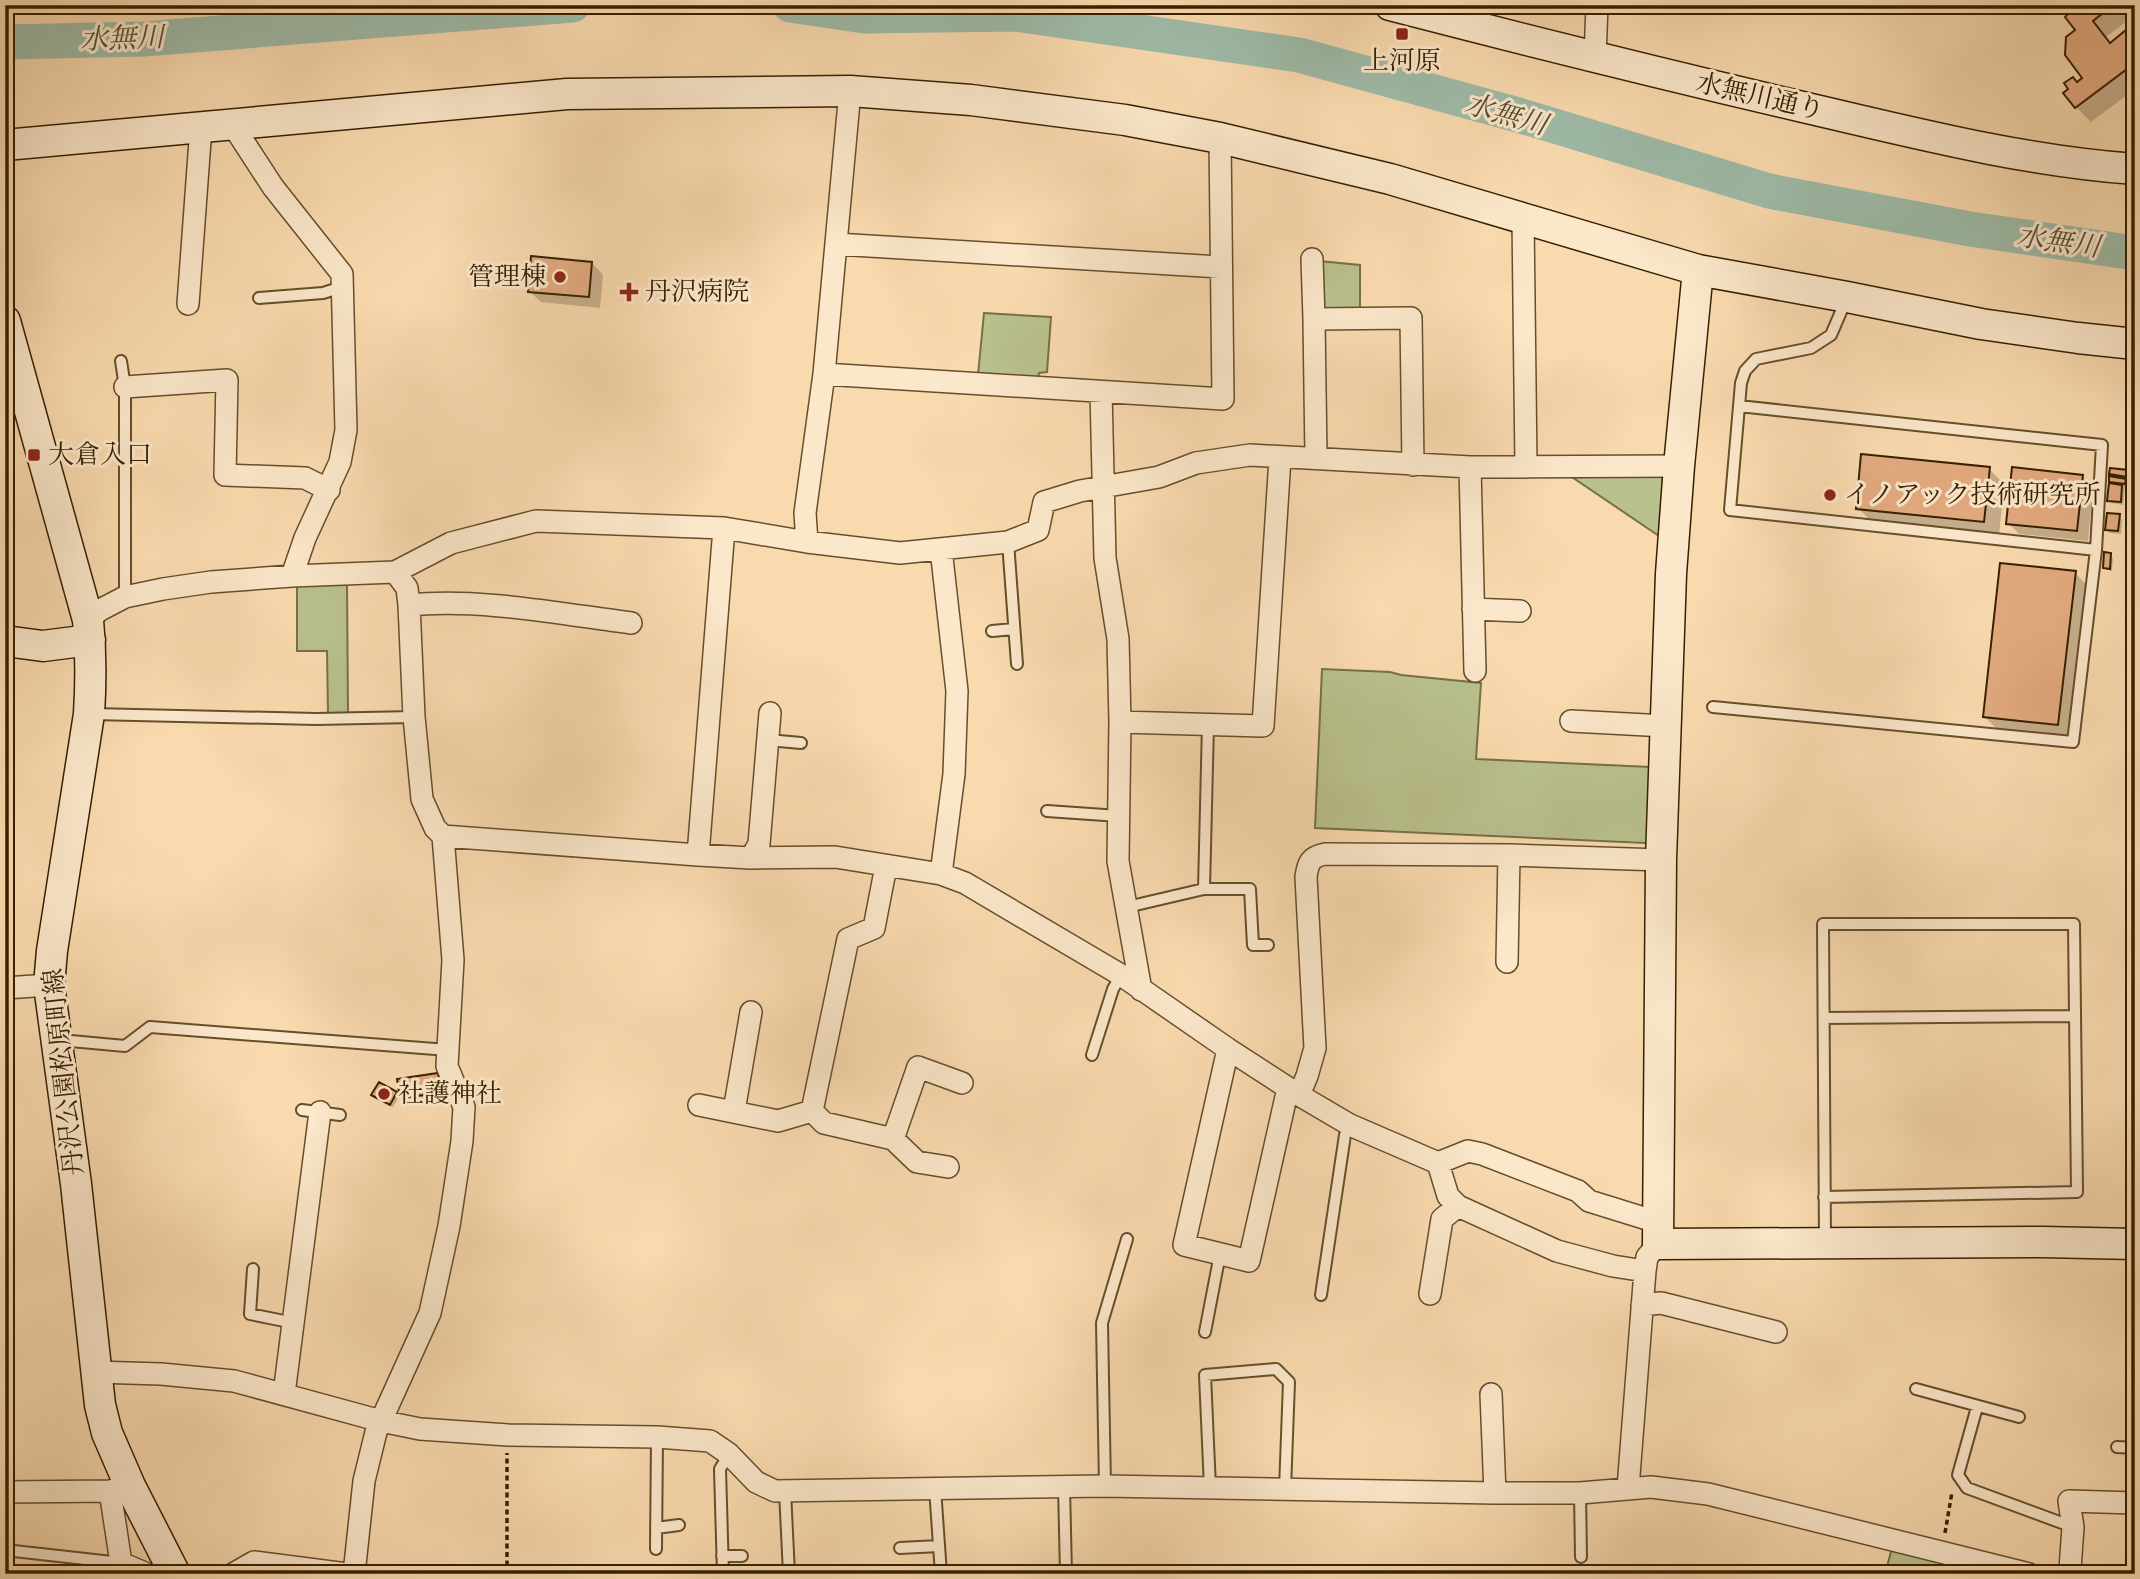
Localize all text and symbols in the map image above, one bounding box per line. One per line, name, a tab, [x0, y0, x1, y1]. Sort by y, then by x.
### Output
water label: 水無川	[79, 20, 168, 58]
marker: 上河原	[1394, 26, 1410, 42]
place label: 上河原	[1363, 45, 1441, 77]
street label: 水無川通り	[1693, 67, 1827, 127]
water label: 水無川	[1461, 87, 1554, 144]
water label: 水無川	[2014, 219, 2105, 266]
place label: 管理棟	[468, 261, 546, 293]
marker: 管理棟	[552, 269, 568, 285]
place label: 丹沢病院	[645, 276, 749, 308]
marker: 丹沢病院	[619, 282, 639, 302]
place label: 大倉入口	[48, 439, 152, 471]
marker: 大倉入口	[26, 447, 42, 463]
place label: イノアック技術研究所	[1844, 479, 2101, 511]
marker: イノアック技術研究所	[1822, 487, 1838, 503]
street label: 丹沢公園松原町線	[37, 967, 91, 1177]
place label: 社護神社	[398, 1078, 502, 1110]
marker: 社護神社	[376, 1086, 392, 1102]

